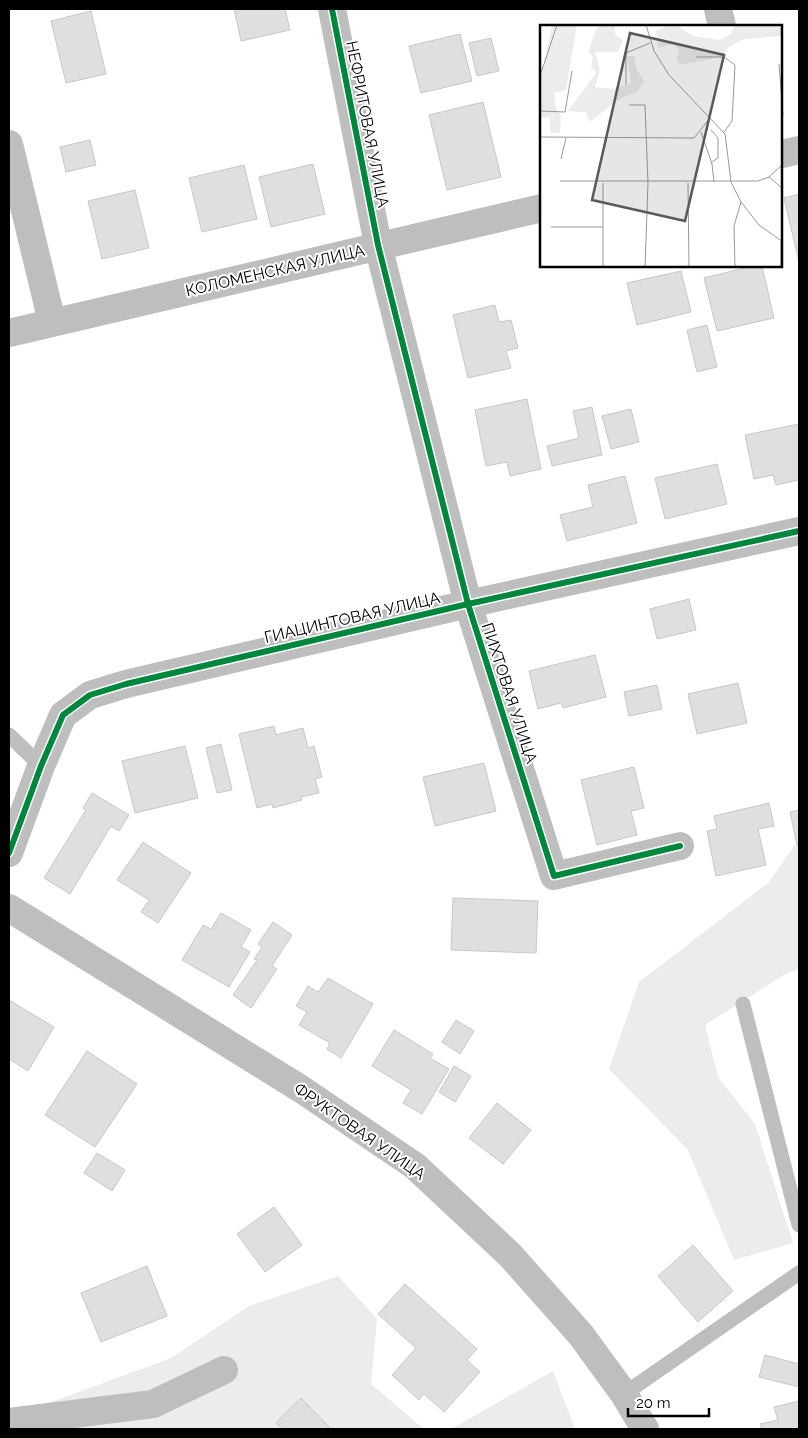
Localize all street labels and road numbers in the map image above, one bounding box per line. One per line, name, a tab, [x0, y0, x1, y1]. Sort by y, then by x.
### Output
street label: НЕФРИТОВАЯ УЛИЦА	[342, 39, 393, 209]
street label: КОЛОМЕНСКАЯ УЛИЦА	[184, 241, 367, 300]
street label: ГИАЦИНТОВАЯ УЛИЦА	[262, 588, 442, 647]
street label: ПИХТОВАЯ УЛИЦА	[478, 620, 541, 766]
street label: ФРУКТОВАЯ УЛИЦА	[290, 1079, 429, 1184]

